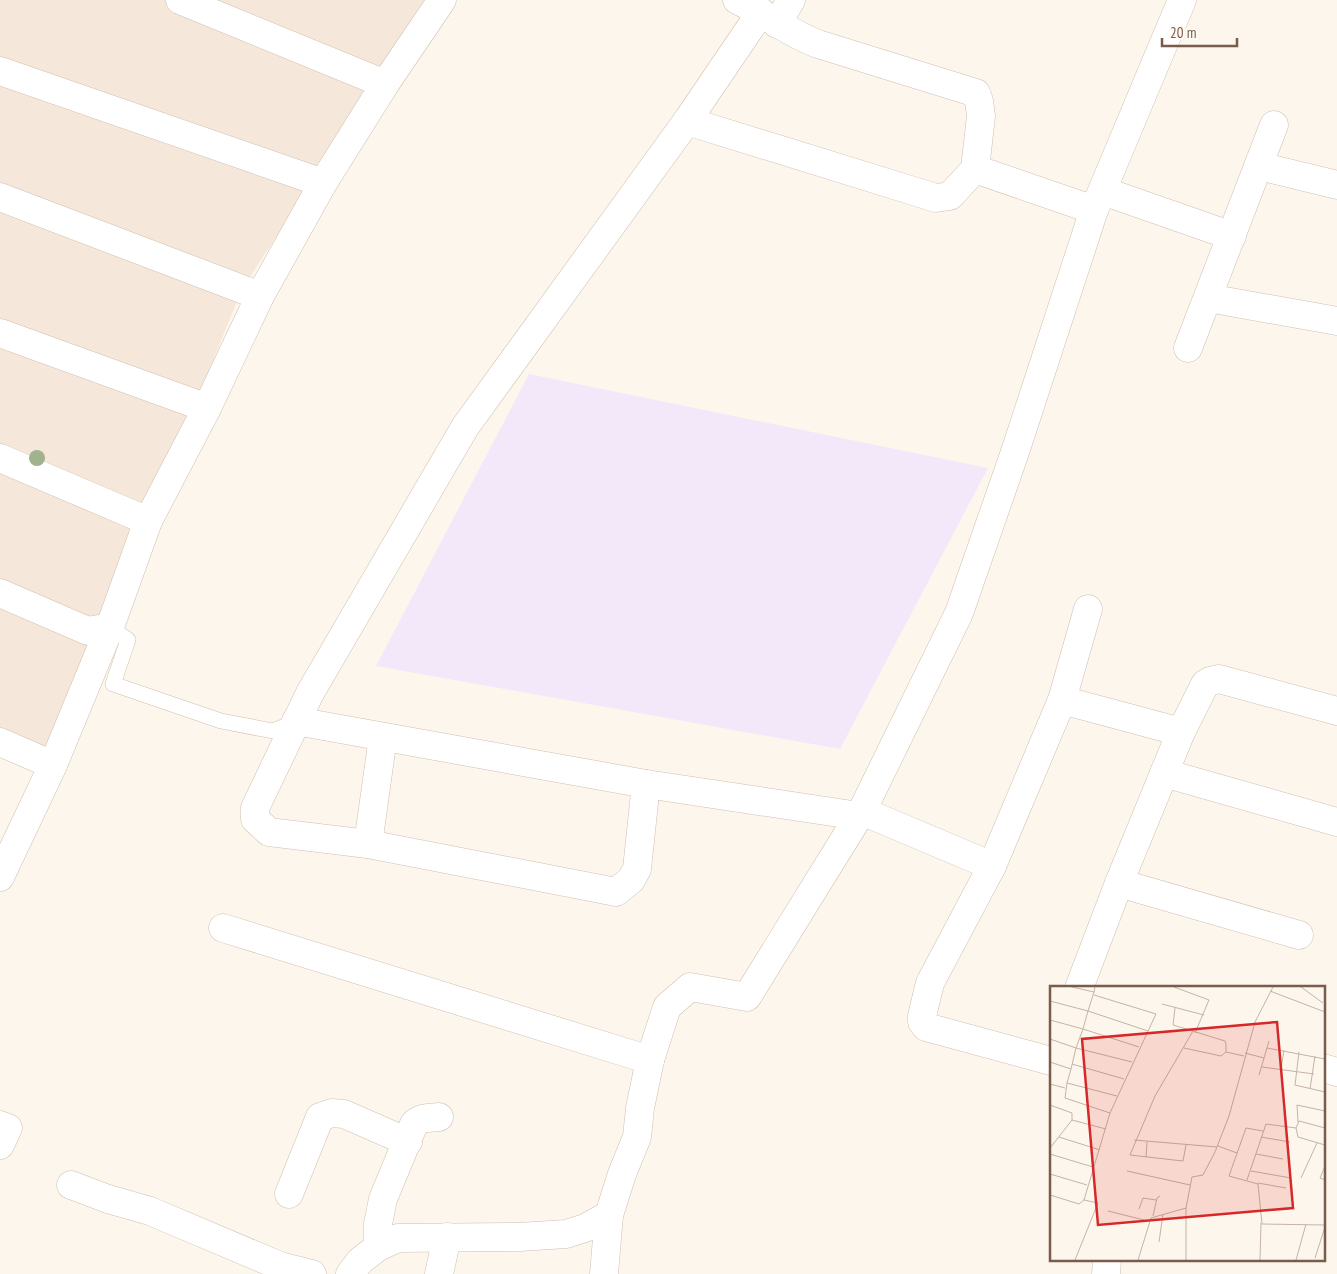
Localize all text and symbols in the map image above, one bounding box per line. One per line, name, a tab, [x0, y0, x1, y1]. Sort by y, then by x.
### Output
scale bar	[1162, 15, 1237, 47]
text: 20 m	[1170, 23, 1196, 42]
inset map	[1050, 986, 1324, 1262]

